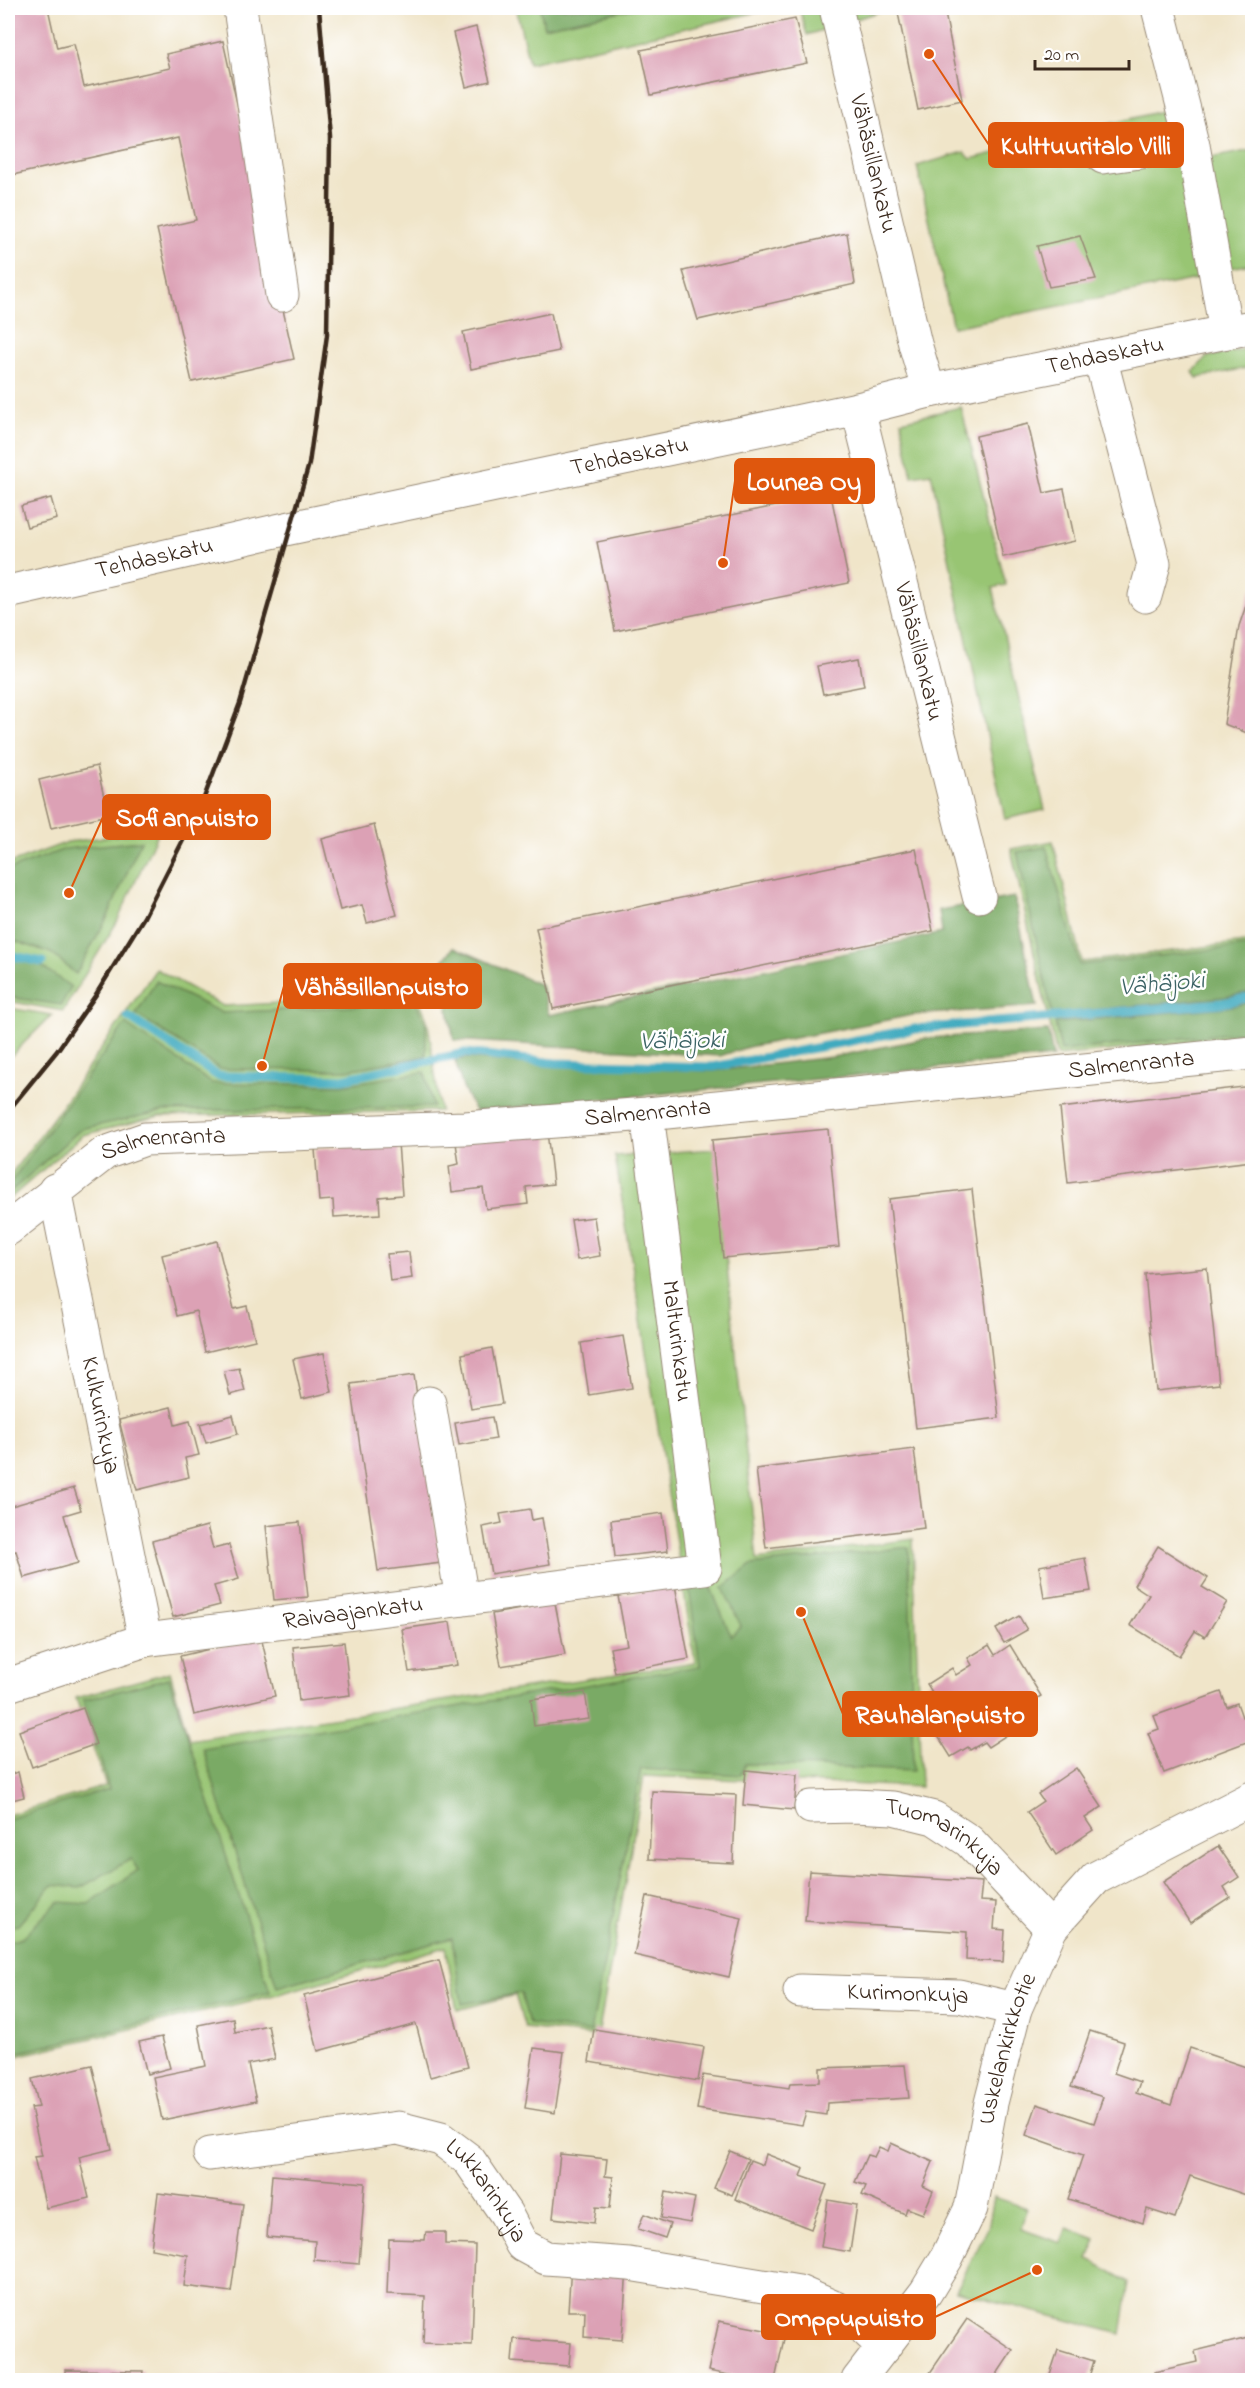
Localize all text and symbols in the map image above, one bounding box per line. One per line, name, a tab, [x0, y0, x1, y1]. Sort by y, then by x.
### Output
scale bar	[1035, 33, 1130, 71]
text: 20 m	[1044, 43, 1079, 69]
street label: Vähäsillankatu	[839, 90, 906, 237]
callout: Kulttuuritalo Villi	[989, 123, 1183, 167]
text: Kulttuuritalo Villi	[1001, 129, 1171, 167]
street label: Tehdaskatu	[1043, 327, 1167, 385]
street label: Tehdaskatu	[567, 427, 692, 486]
callout: Lounea Oy	[735, 459, 874, 503]
text: Lounea Oy	[747, 465, 861, 503]
street label: Tehdaskatu	[92, 528, 217, 589]
street label: Vähäsillankatu	[884, 578, 952, 725]
callout: Sofianpuisto	[103, 795, 270, 839]
text: Sofianpuisto	[116, 801, 258, 839]
water label: Vähäjoki	[1118, 962, 1208, 1008]
callout: Vähäsillanpuisto	[284, 964, 481, 1008]
text: Vähäsillanpuisto	[294, 970, 469, 1008]
water label: Vähäjoki	[639, 1022, 727, 1062]
street label: Salmenranta	[1066, 1041, 1196, 1089]
street label: Salmenranta	[583, 1090, 713, 1136]
street label: Salmenranta	[96, 1119, 226, 1171]
street label: Malturinkatu	[651, 1278, 701, 1404]
street label: Kulkurinkuja	[71, 1354, 129, 1477]
street label: Raivaajankatu	[281, 1587, 425, 1640]
callout: Rauhalanpuisto	[843, 1692, 1037, 1736]
text: Rauhalanpuisto	[855, 1698, 1025, 1736]
street label: Tuomarinkuja	[884, 1790, 1012, 1885]
street label: Uskelankirkkotie	[970, 1967, 1046, 2128]
street label: Kurimonkuja	[846, 1975, 973, 2015]
street label: Lukkarinkuja	[438, 2130, 536, 2249]
callout: Omppupuisto	[762, 2295, 935, 2339]
text: Omppupuisto	[774, 2301, 924, 2339]

